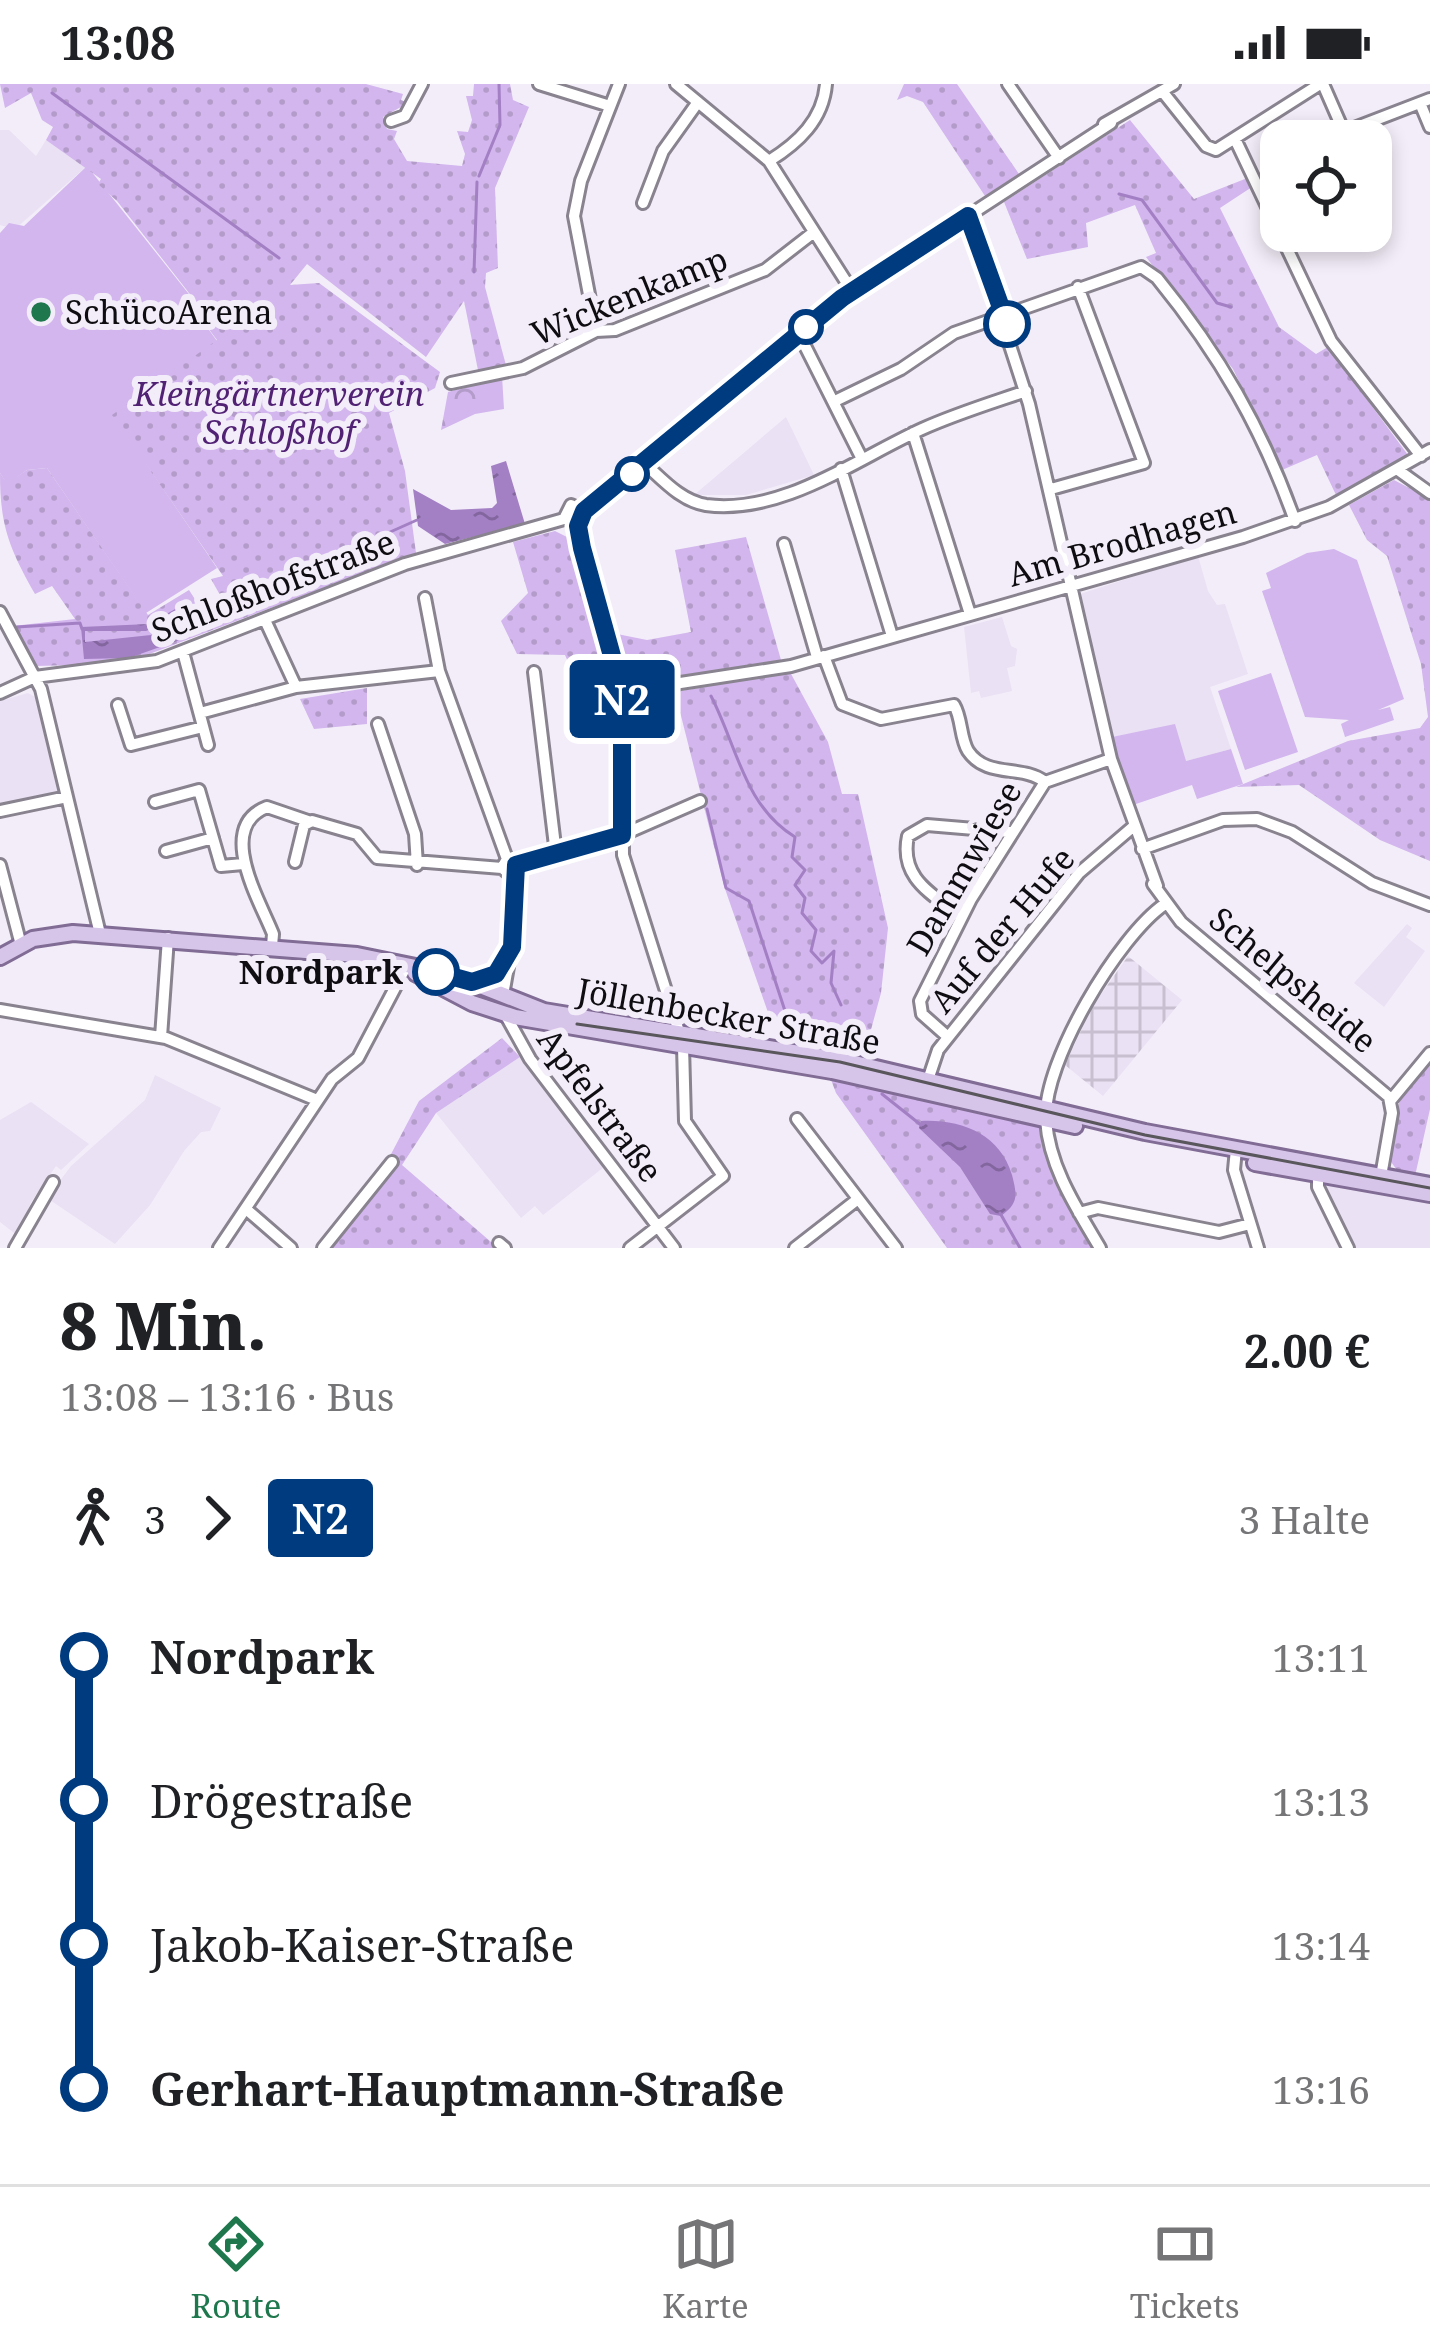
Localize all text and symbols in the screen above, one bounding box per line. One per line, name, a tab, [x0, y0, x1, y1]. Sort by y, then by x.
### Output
text: 13:08	[60, 12, 175, 73]
map controls	[1260, 120, 1392, 252]
button: locate	[1260, 120, 1392, 252]
street label: Wickenkamp	[524, 236, 734, 355]
place label: SchücoArena	[65, 289, 273, 334]
marker: SchücoArena	[28, 299, 54, 325]
unlabelled marker	[985, 302, 1029, 346]
unlabelled marker	[790, 311, 822, 343]
park label: Kleingärtnerverein Schloßhof	[133, 371, 425, 454]
unlabelled marker	[616, 458, 648, 490]
street label: Am Brodhagen	[1002, 488, 1241, 597]
street label: Schloßhofstraße	[145, 518, 401, 653]
line badge: N2	[568, 660, 676, 738]
text: N2	[594, 670, 650, 727]
street label: Dammwiese	[896, 772, 1032, 963]
street label: Auf der Hufe	[919, 837, 1084, 1022]
street label: Schelpsheide	[1200, 896, 1386, 1063]
place label: Nordpark	[239, 949, 403, 994]
marker: Nordpark	[414, 950, 458, 994]
street label: Jöllenbecker Straße	[573, 967, 884, 1064]
street label: Apfelstraße	[527, 1018, 673, 1191]
text: 8 Min.	[60, 1279, 267, 1369]
text: 2.00 €	[1244, 1320, 1370, 1381]
text: 13:08 – 13:16 · Bus	[60, 1369, 394, 1422]
icon: walk	[60, 1485, 126, 1551]
icon: forward	[184, 1485, 250, 1551]
text: N2	[292, 1489, 349, 1546]
text: 3	[144, 1492, 166, 1545]
text: 3 Halte	[1238, 1492, 1370, 1545]
text: Nordpark	[150, 1626, 374, 1687]
text: 13:11	[1272, 1630, 1370, 1683]
text: Drögestraße	[150, 1770, 413, 1831]
text: 13:13	[1272, 1774, 1370, 1827]
text: Jakob-Kaiser-Straße	[150, 1914, 574, 1975]
text: 13:14	[1272, 1918, 1370, 1971]
text: Gerhart-Hauptmann-Straße	[150, 2058, 785, 2119]
text: 13:16	[1272, 2062, 1370, 2115]
tab: Route	[190, 2211, 281, 2328]
tab: Karte	[662, 2211, 749, 2328]
tab: Tickets	[1130, 2211, 1240, 2328]

